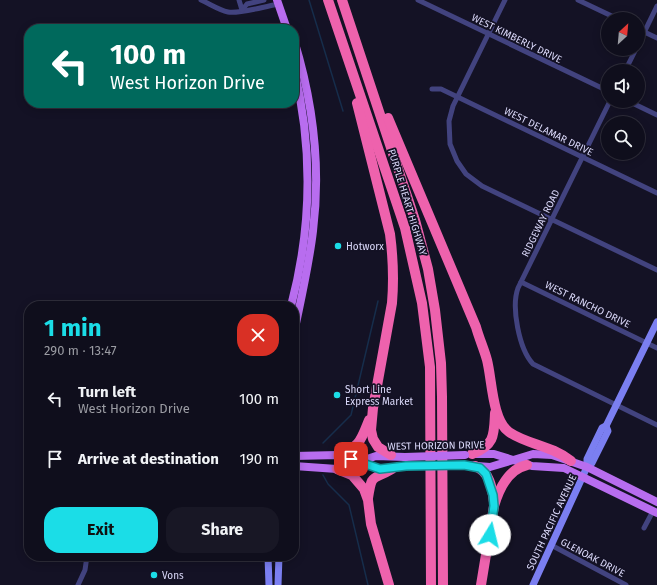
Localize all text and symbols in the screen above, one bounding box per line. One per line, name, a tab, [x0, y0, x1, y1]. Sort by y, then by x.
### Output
street label: WEST KIMBERLY DRIVE	[469, 12, 564, 66]
north arrow	[601, 12, 645, 56]
map controls	[601, 12, 645, 160]
text: 100 m	[110, 38, 186, 71]
icon: left	[44, 40, 96, 92]
button: sound	[601, 64, 645, 108]
text: West Horizon Drive	[110, 72, 265, 94]
street label: WEST DELAMAR DRIVE	[502, 105, 595, 159]
button: search	[601, 116, 645, 160]
street label: PURPLE HEART HIGHWAY	[385, 148, 429, 257]
street label: RIDGEWAY ROAD	[519, 188, 562, 259]
marker: Hotworx	[333, 241, 343, 251]
place label: Hotworx	[346, 241, 384, 253]
street label: WEST RANCHO DRIVE	[543, 279, 632, 331]
text: 1 min	[44, 314, 102, 342]
button: close	[237, 314, 279, 356]
text: 290 m · 13:47	[44, 343, 117, 358]
text: Turn left	[78, 383, 136, 401]
place label: Short Line Express Market	[345, 384, 414, 408]
icon: left	[44, 388, 66, 410]
text: 100 m	[239, 390, 279, 408]
marker: Short Line Express Market	[332, 390, 342, 400]
text: West Horizon Drive	[78, 401, 190, 416]
street label: WEST HORIZON DRIVE	[387, 439, 485, 453]
pin	[334, 442, 368, 476]
icon: arrive	[44, 448, 66, 470]
icon: arrive	[340, 448, 362, 470]
text: Arrive at destination	[78, 450, 219, 468]
text: 190 m	[239, 450, 279, 468]
street label: SOUTH PACIFIC AVENUE	[524, 473, 579, 572]
button: Exit	[44, 507, 158, 553]
button: Share	[166, 507, 279, 553]
position arrow	[469, 514, 511, 556]
street label: GLENOAK DRIVE	[558, 536, 627, 580]
marker: Vons	[149, 570, 159, 580]
place label: Vons	[162, 570, 184, 582]

